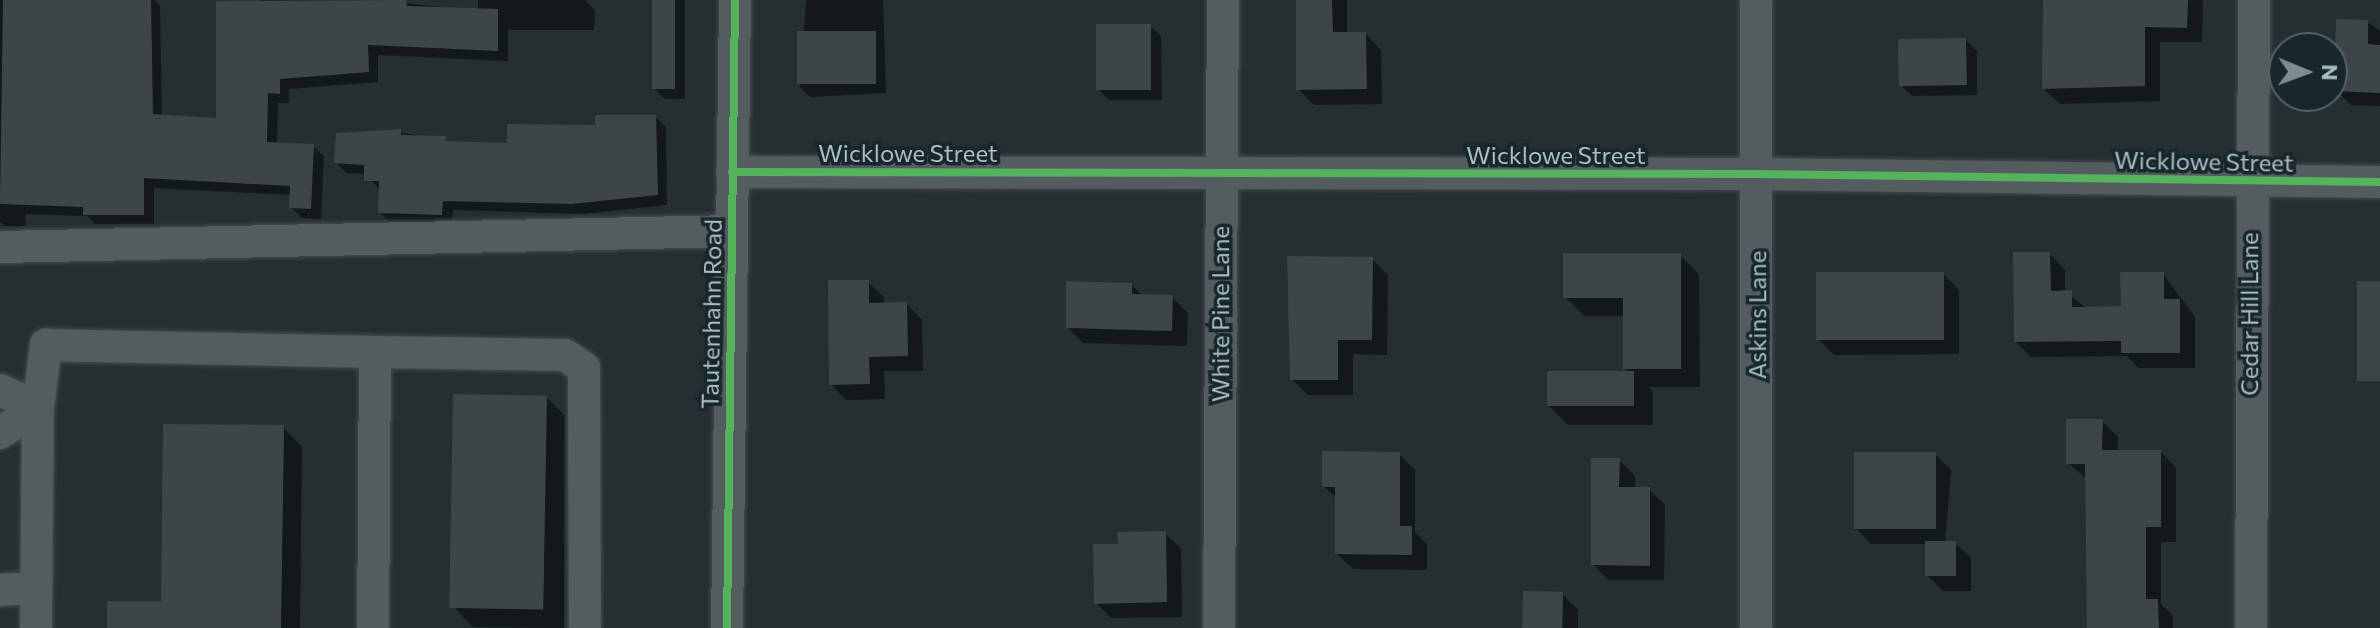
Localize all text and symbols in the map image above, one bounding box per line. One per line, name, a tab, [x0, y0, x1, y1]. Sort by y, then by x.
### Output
north arrow	[2268, 32, 2348, 112]
text: N	[2317, 64, 2344, 81]
street label: Wicklowe Street	[818, 139, 998, 167]
street label: Wicklowe Street	[1466, 141, 1646, 169]
street label: Wicklowe Street	[2114, 145, 2294, 177]
street label: Tautenhahn Road	[695, 219, 727, 409]
street label: White Pine Lane	[1206, 226, 1234, 402]
street label: Cedar Hill Lane	[2235, 232, 2263, 396]
street label: Askins Lane	[1743, 251, 1771, 379]

